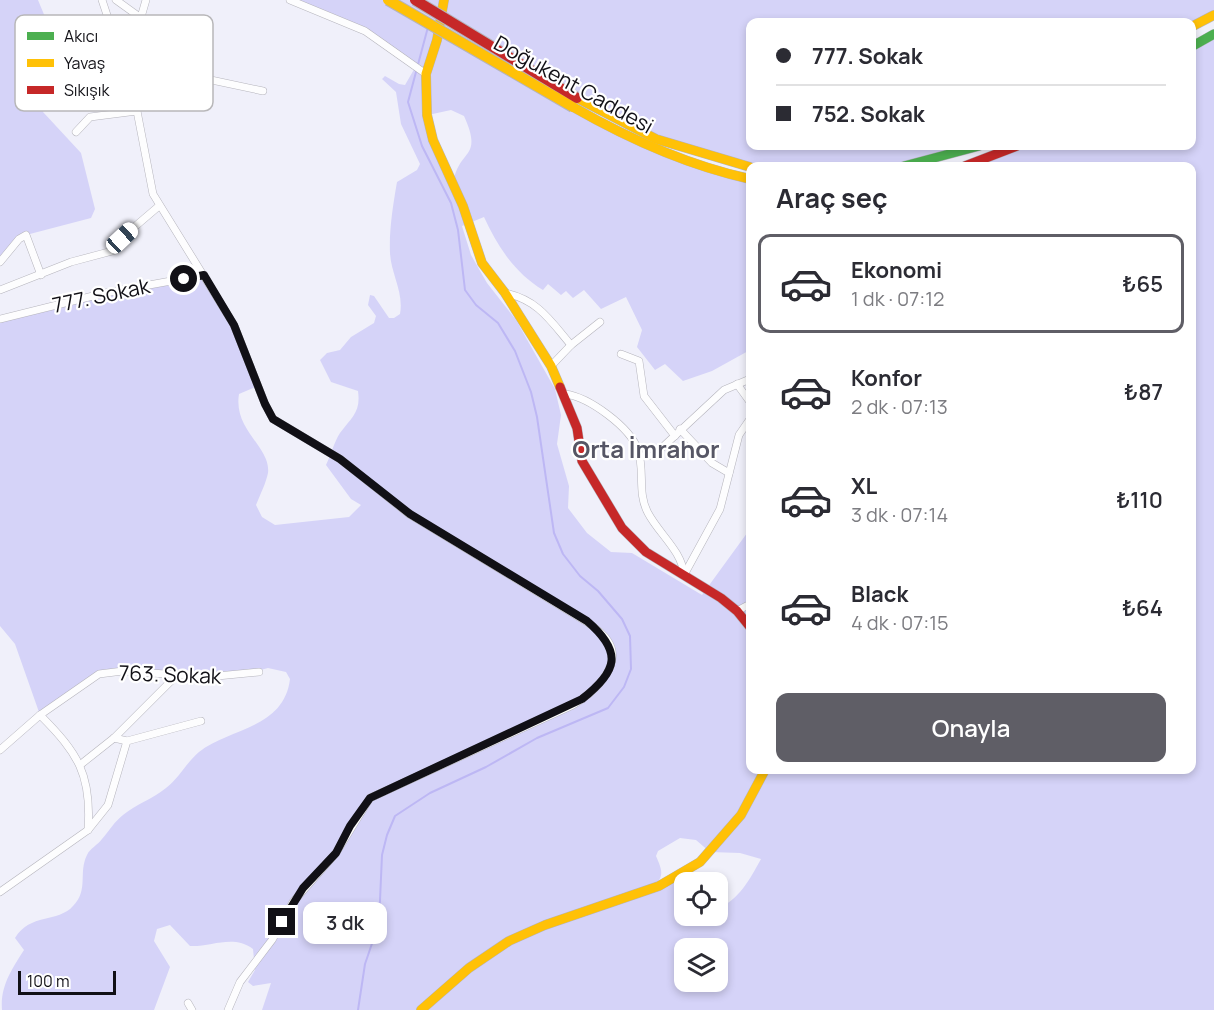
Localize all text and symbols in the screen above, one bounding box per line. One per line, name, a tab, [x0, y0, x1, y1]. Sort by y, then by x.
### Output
legend	[15, 15, 213, 111]
text: Akıcı	[64, 25, 98, 47]
street label: Doğukent Caddesi	[489, 28, 659, 140]
text: 777. Sokak	[812, 41, 923, 71]
text: Yavaş	[64, 52, 105, 74]
text: Sıkışık	[64, 79, 110, 101]
text: 752. Sokak	[812, 99, 925, 129]
text: Araç seç	[776, 179, 887, 216]
car	[103, 219, 141, 257]
text: Ekonomi	[851, 255, 942, 285]
icon: car	[779, 257, 833, 311]
route start	[170, 265, 197, 292]
text: ₺65	[1122, 269, 1163, 299]
street label: 777. Sokak	[50, 271, 153, 319]
text: 1 dk · 07:12	[851, 285, 945, 312]
text: Konfor	[851, 363, 922, 393]
icon: car	[779, 365, 833, 419]
text: ₺87	[1124, 377, 1163, 407]
text: 2 dk · 07:13	[851, 393, 948, 420]
district label: Orta İmrahor	[572, 432, 720, 465]
text: XL	[851, 471, 877, 501]
icon: car	[779, 473, 833, 527]
text: ₺110	[1116, 485, 1163, 515]
text: 3 dk · 07:14	[851, 501, 948, 528]
text: Black	[851, 579, 908, 609]
icon: car	[779, 581, 833, 635]
text: ₺64	[1122, 593, 1163, 623]
text: 4 dk · 07:15	[851, 609, 949, 636]
street label: 763. Sokak	[118, 658, 222, 690]
button: Onayla	[776, 693, 1166, 762]
map controls	[674, 872, 728, 992]
button: locate	[674, 872, 728, 926]
callout: 3 dk	[303, 901, 387, 943]
route end	[268, 908, 295, 935]
text: 3 dk	[326, 909, 364, 936]
button: layers	[674, 938, 728, 992]
scale bar	[18, 968, 116, 996]
text: 100 m	[27, 970, 70, 992]

